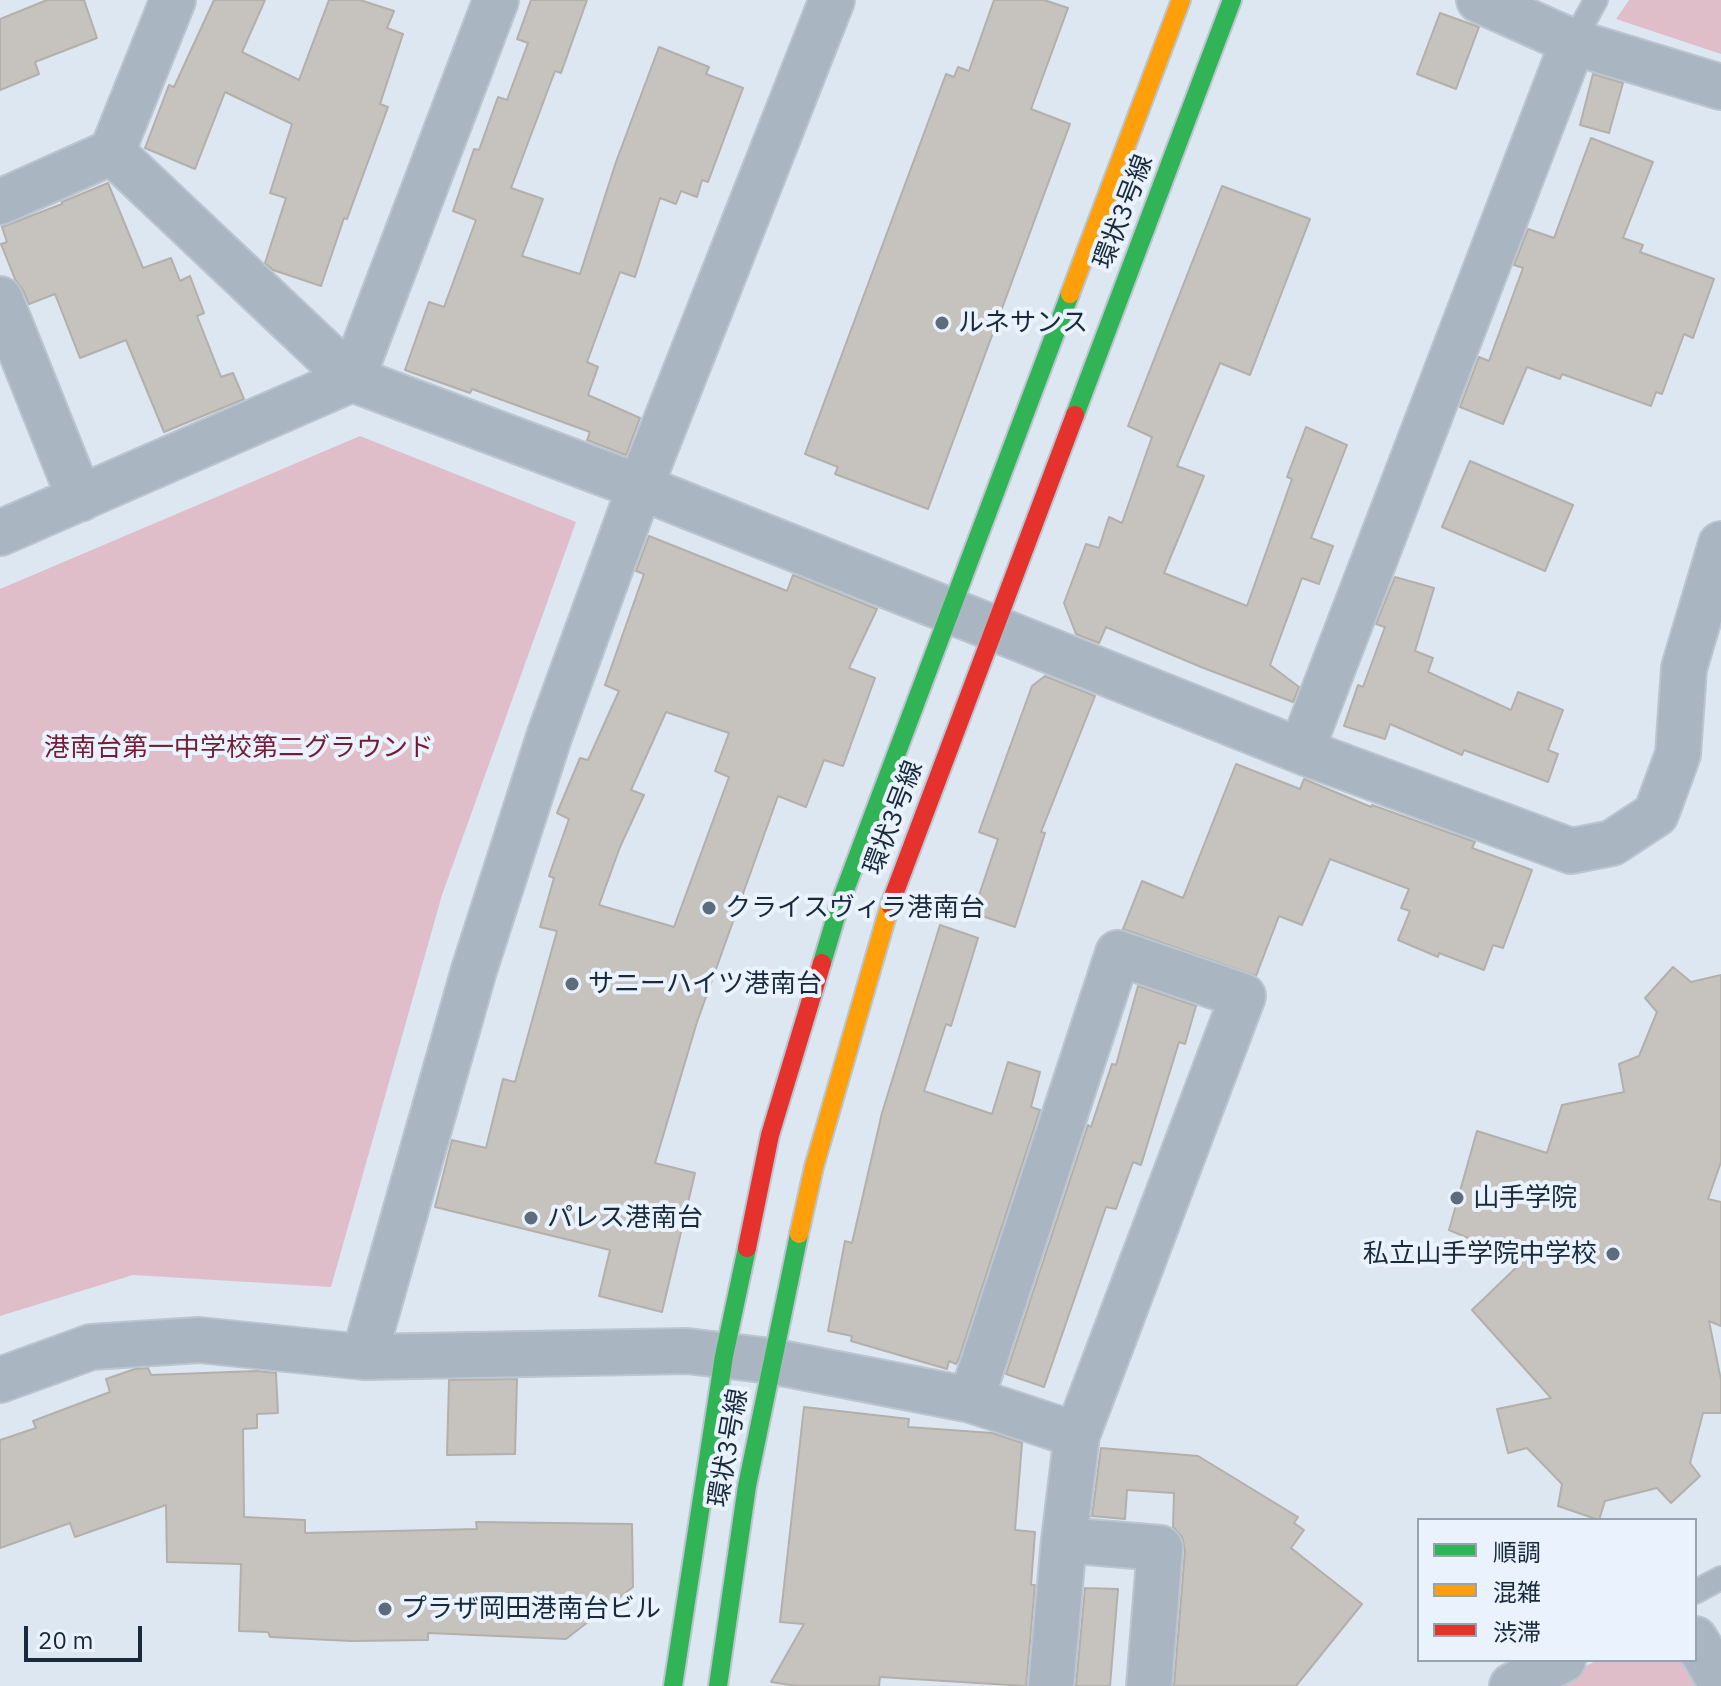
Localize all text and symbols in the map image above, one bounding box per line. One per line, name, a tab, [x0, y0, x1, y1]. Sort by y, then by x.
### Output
street label: 環状3号線	[1088, 151, 1160, 273]
place label: ルネサンス	[958, 307, 1088, 339]
marker: ルネサンス	[933, 314, 951, 332]
park label: 港南台第一中学校第二グラウンド	[44, 732, 434, 764]
street label: 環状3号線	[858, 757, 930, 879]
place label: クライスヴィラ港南台	[725, 892, 985, 924]
marker: クライスヴィラ港南台	[700, 899, 718, 917]
place label: サニーハイツ港南台	[588, 968, 822, 1000]
marker: サニーハイツ港南台	[563, 975, 581, 993]
place label: 山手学院	[1473, 1182, 1577, 1214]
marker: 山手学院	[1448, 1189, 1466, 1207]
place label: パレス港南台	[547, 1202, 703, 1234]
marker: パレス港南台	[522, 1209, 540, 1227]
place label: 私立山手学院中学校	[1363, 1238, 1597, 1270]
marker: 私立山手学院中学校	[1604, 1245, 1622, 1263]
street label: 環状3号線	[703, 1386, 755, 1510]
legend	[1417, 1518, 1697, 1662]
text: 順調	[1493, 1536, 1541, 1568]
text: 混雑	[1493, 1576, 1541, 1608]
place label: プラザ岡田港南台ビル	[401, 1593, 661, 1625]
marker: プラザ岡田港南台ビル	[376, 1600, 394, 1618]
scale bar	[28, 1610, 146, 1660]
text: 渋滞	[1493, 1616, 1541, 1648]
text: 20 m	[38, 1624, 93, 1656]

